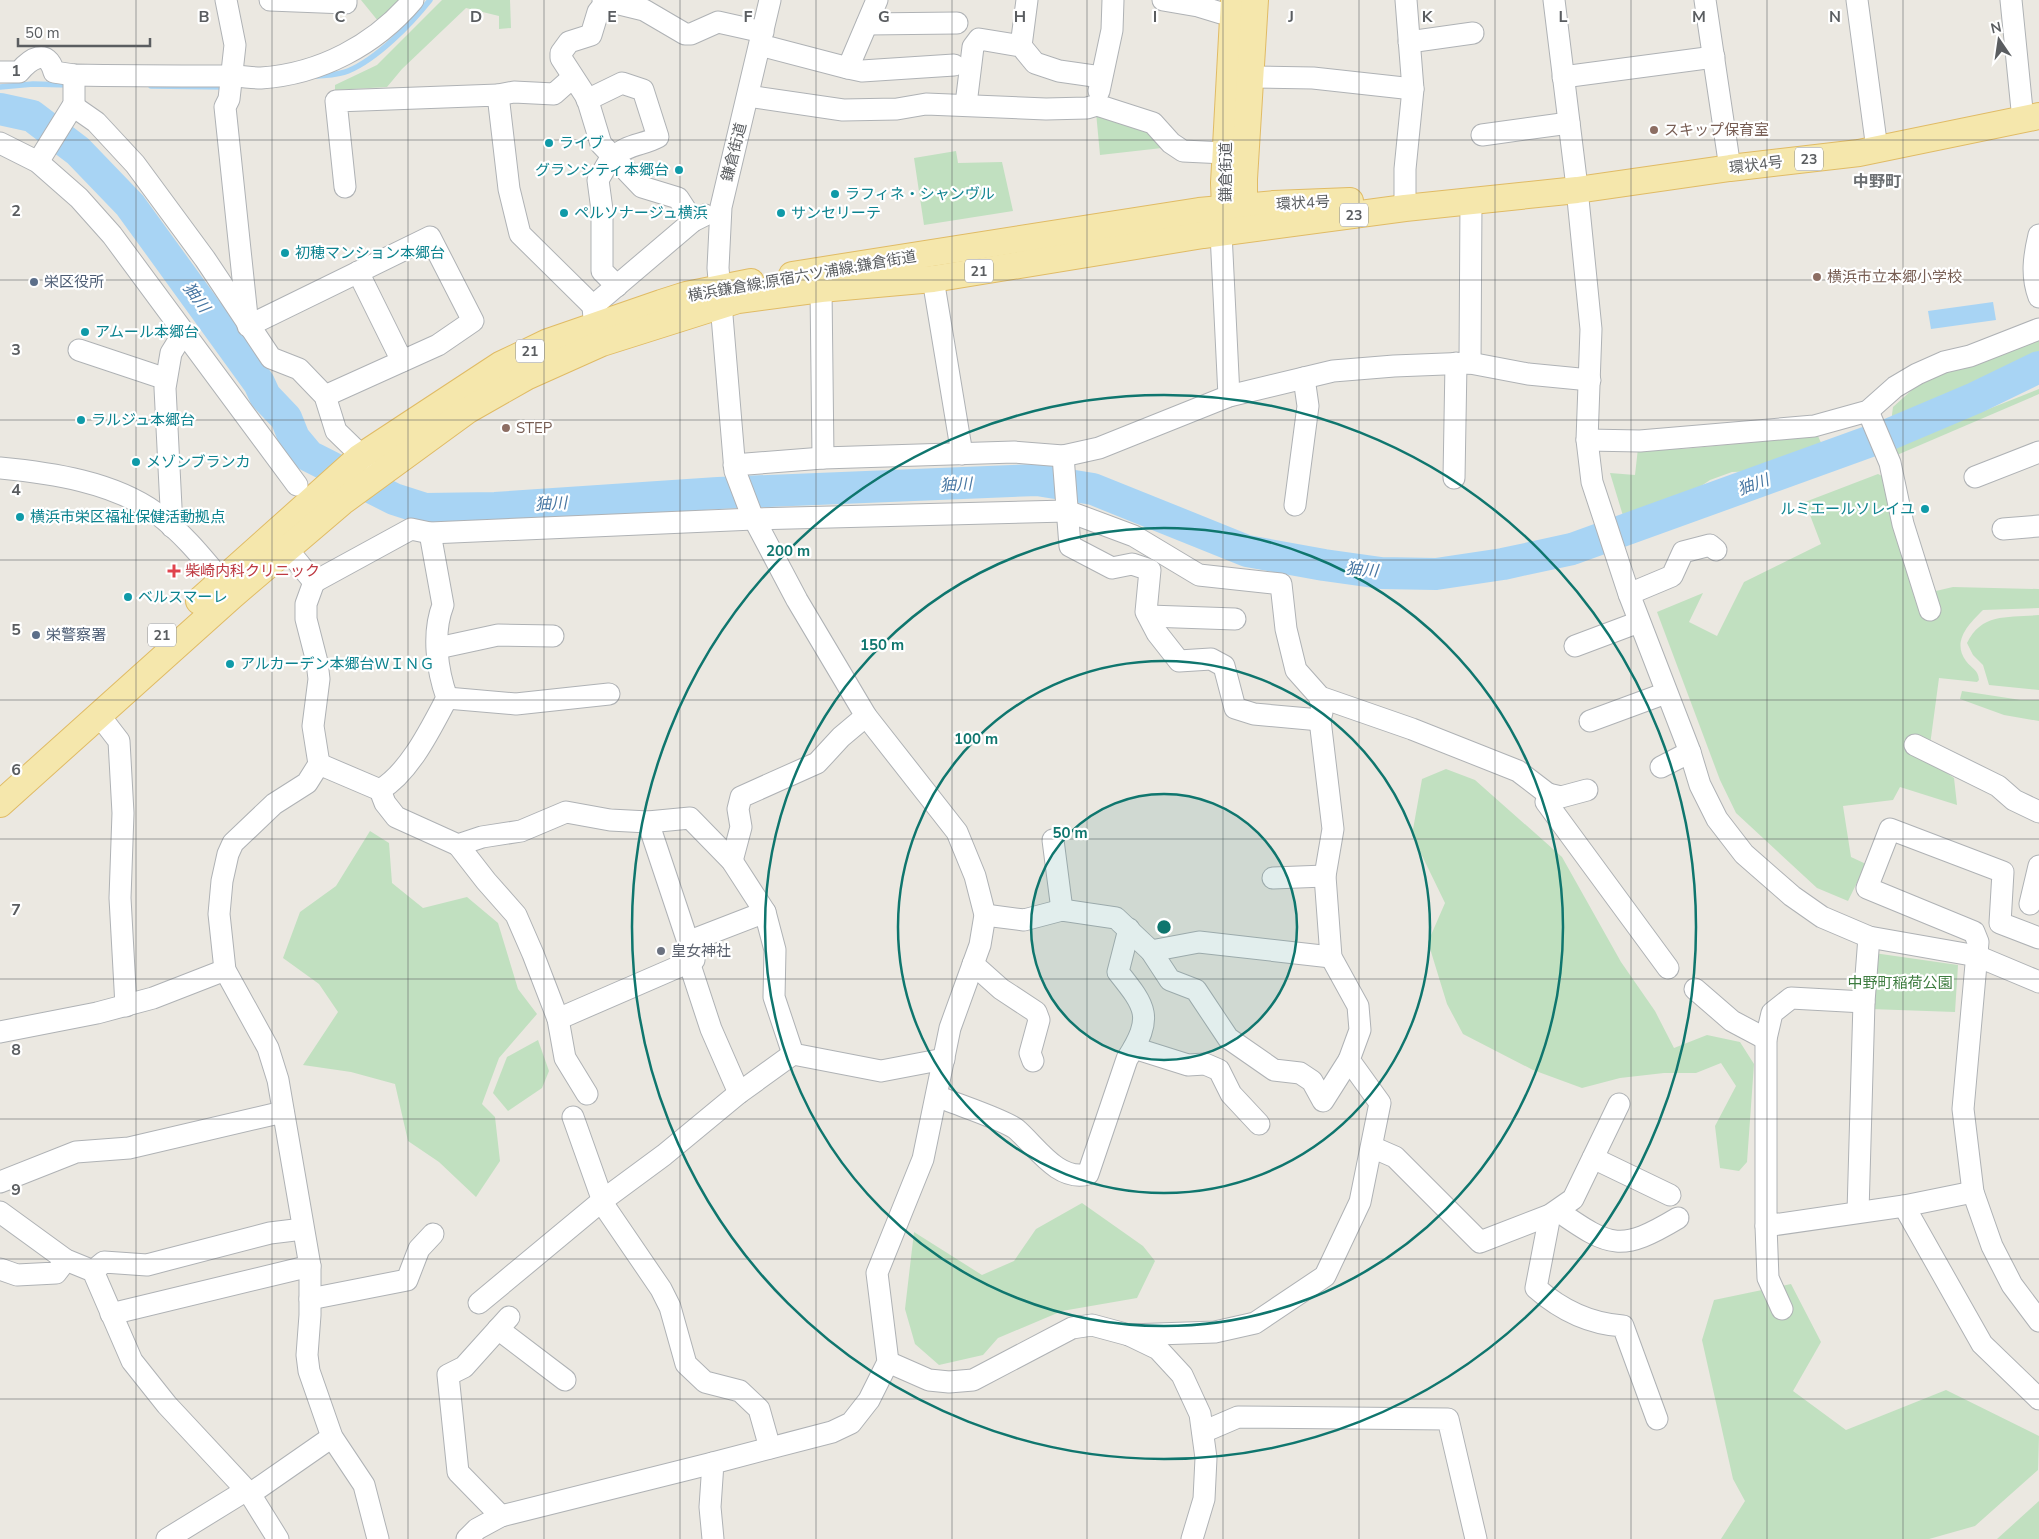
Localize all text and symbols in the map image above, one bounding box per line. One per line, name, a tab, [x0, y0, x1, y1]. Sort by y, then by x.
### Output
text: B	[198, 6, 210, 28]
text: C	[335, 6, 346, 28]
text: D	[470, 6, 482, 28]
text: E	[607, 6, 617, 28]
text: F	[744, 6, 753, 28]
text: G	[878, 6, 890, 28]
text: H	[1014, 6, 1026, 28]
text: I	[1153, 6, 1157, 28]
text: J	[1287, 6, 1294, 28]
text: K	[1422, 6, 1434, 28]
text: L	[1559, 6, 1568, 28]
text: M	[1692, 6, 1706, 28]
text: N	[1829, 6, 1841, 28]
scale bar	[18, 15, 150, 47]
north arrow	[1974, 15, 2024, 65]
text: N	[1989, 17, 2003, 38]
text: 50 m	[25, 23, 60, 43]
text: 1	[11, 60, 21, 82]
street label: 鎌倉街道	[717, 120, 751, 184]
place label: スキップ保育室	[1664, 120, 1769, 140]
marker: スキップ保育室	[1648, 124, 1660, 136]
place label: ライブ	[559, 133, 604, 153]
marker: ライブ	[543, 137, 555, 149]
street label: 鎌倉街道	[1216, 142, 1236, 202]
road number: 23	[1795, 148, 1823, 170]
street label: 環状4号	[1728, 152, 1784, 178]
place label: グランシティ本郷台	[535, 160, 669, 180]
marker: グランシティ本郷台	[673, 164, 685, 176]
district label: 中野町	[1853, 171, 1901, 193]
place label: ラフィネ・シャンヴル	[845, 184, 995, 204]
marker: ラフィネ・シャンヴル	[829, 188, 841, 200]
street label: 環状4号	[1276, 192, 1330, 214]
text: 2	[11, 200, 21, 222]
place label: ペルソナージュ横浜	[574, 203, 708, 223]
place label: サンセリーテ	[791, 203, 881, 223]
road number: 23	[1340, 204, 1368, 226]
marker: ペルソナージュ横浜	[558, 207, 570, 219]
marker: サンセリーテ	[775, 207, 787, 219]
place label: 初穂マンション本郷台	[295, 243, 445, 263]
street label: 横浜鎌倉線;原宿六ツ浦線;鎌倉街道	[686, 246, 918, 306]
marker: 初穂マンション本郷台	[279, 247, 291, 259]
road number: 21	[965, 260, 993, 282]
place label: 横浜市立本郷小学校	[1827, 267, 1962, 287]
marker: 横浜市立本郷小学校	[1811, 271, 1823, 283]
place label: 栄区役所	[44, 272, 104, 292]
marker: 栄区役所	[28, 276, 40, 288]
water label: 㹨川	[178, 278, 216, 319]
place label: アムール本郷台	[95, 322, 199, 342]
marker: アムール本郷台	[79, 326, 91, 338]
text: 3	[11, 339, 21, 361]
road number: 21	[516, 340, 544, 362]
place label: ラルジュ本郷台	[91, 410, 195, 430]
marker: ラルジュ本郷台	[75, 414, 87, 426]
place label: STEP	[516, 418, 553, 438]
marker: STEP	[500, 422, 512, 434]
place label: メゾンブランカ	[146, 452, 251, 472]
marker: メゾンブランカ	[130, 456, 142, 468]
water label: 㹨川	[1735, 468, 1774, 501]
water label: 㹨川	[939, 473, 975, 497]
text: 4	[11, 479, 21, 501]
water label: 㹨川	[534, 492, 570, 516]
place label: ルミエールソレイユ	[1780, 499, 1915, 519]
marker: ルミエールソレイユ	[1919, 503, 1931, 515]
place label: 横浜市栄区福祉保健活動拠点	[30, 507, 225, 527]
marker: 横浜市栄区福祉保健活動拠点	[14, 511, 26, 523]
text: 200 m	[766, 541, 810, 561]
water label: 㹨川	[1345, 558, 1381, 583]
place label: 柴崎内科クリニック	[185, 561, 320, 581]
marker: 柴崎内科クリニック	[167, 564, 181, 578]
place label: ベルスマーレ	[138, 587, 228, 607]
marker: ベルスマーレ	[122, 591, 134, 603]
text: 5	[11, 619, 21, 641]
road number: 21	[148, 624, 176, 646]
place label: 栄警察署	[46, 625, 106, 645]
marker: 栄警察署	[30, 629, 42, 641]
text: 150 m	[860, 635, 904, 655]
place label: アルカーデン本郷台ＷＩＮＧ	[240, 654, 434, 674]
marker: アルカーデン本郷台ＷＩＮＧ	[224, 658, 236, 670]
text: 100 m	[954, 729, 998, 749]
text: 6	[11, 759, 21, 781]
text: 50 m	[1052, 823, 1088, 843]
text: 7	[11, 899, 21, 921]
centre of rings	[1155, 918, 1173, 936]
place label: 皇女神社	[671, 941, 731, 961]
marker: 皇女神社	[655, 945, 667, 957]
park label: 中野町稲荷公園	[1847, 973, 1953, 993]
text: 8	[11, 1039, 21, 1061]
text: 9	[11, 1179, 21, 1201]

